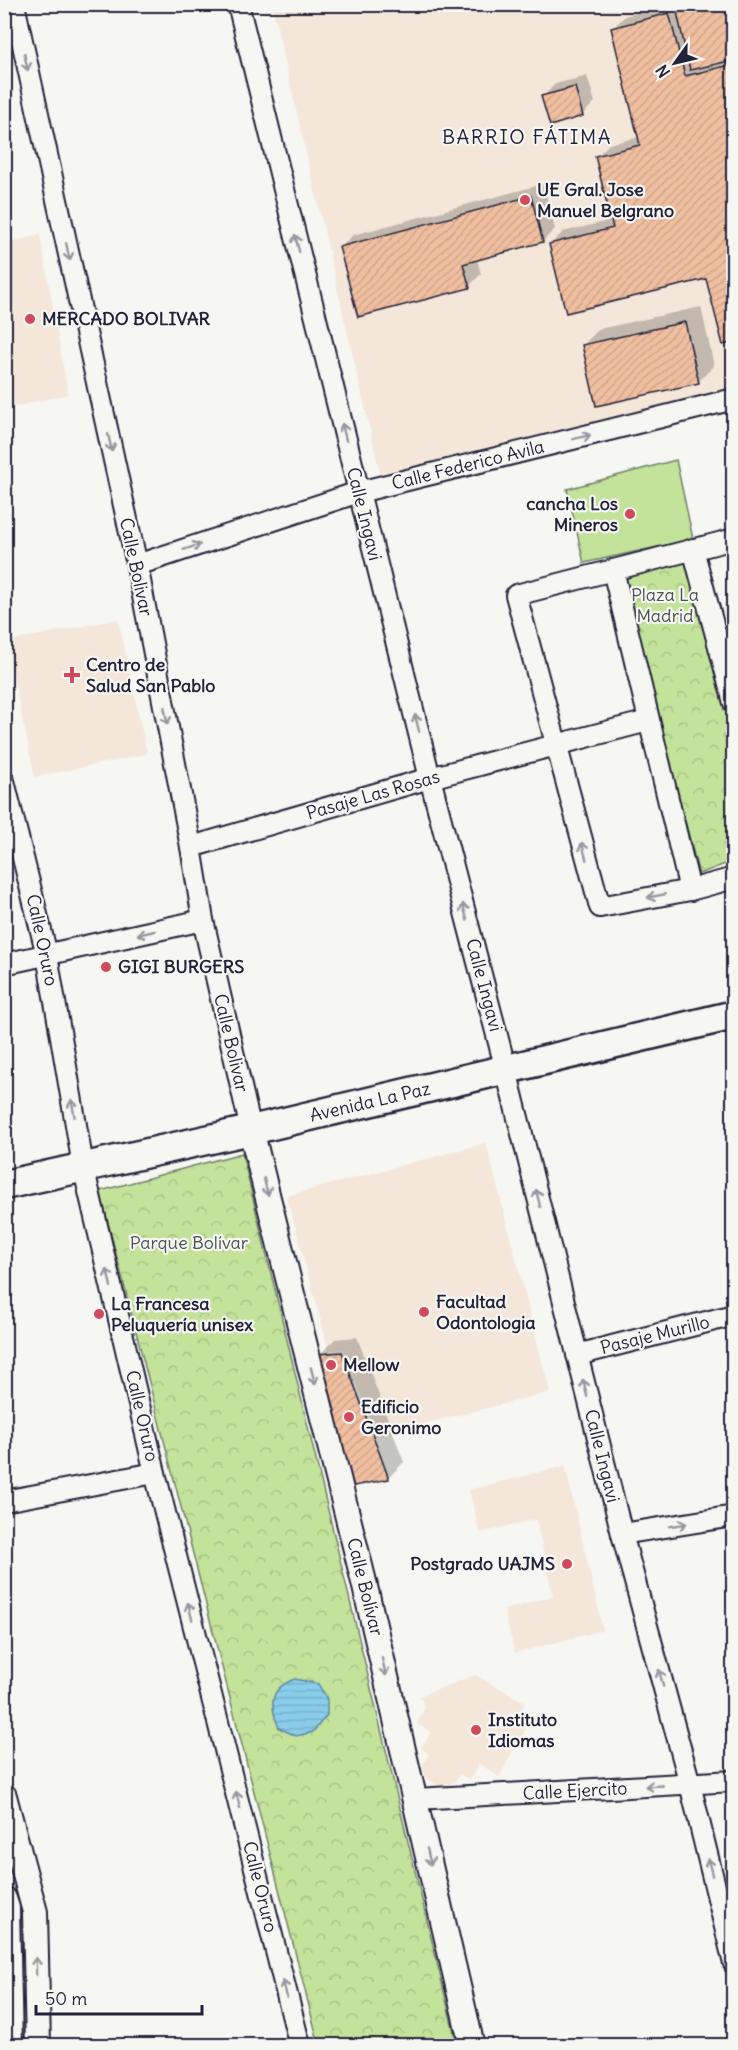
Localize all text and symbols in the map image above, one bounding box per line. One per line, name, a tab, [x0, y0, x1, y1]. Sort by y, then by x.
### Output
north arrow	[645, 33, 705, 93]
one-way arrow	[21, 52, 33, 71]
text: N	[651, 61, 674, 82]
district label: BARRIO FÁTIMA	[442, 124, 612, 149]
place label: UE Gral. Jose Manuel Belgrano	[537, 178, 674, 222]
marker: UE Gral. Jose Manuel Belgrano	[518, 193, 532, 207]
one-way arrow	[291, 234, 303, 253]
one-way arrow	[63, 242, 74, 261]
place label: MERCADO BOLIVAR	[42, 307, 211, 330]
marker: MERCADO BOLIVAR	[23, 312, 37, 326]
one-way arrow	[338, 423, 350, 442]
one-way arrow	[572, 430, 591, 442]
one-way arrow	[105, 432, 116, 452]
street label: Calle Federico Avila	[389, 434, 547, 495]
street label: Calle Ingavi	[342, 465, 387, 563]
place label: cancha Los Mineros	[526, 492, 618, 536]
marker: cancha Los Mineros	[623, 507, 637, 521]
street label: Calle Bolivar	[115, 515, 158, 619]
one-way arrow	[182, 541, 201, 552]
park label: Plaza La Madrid	[631, 583, 699, 627]
place label: Centro de Salud San Pablo	[86, 653, 215, 697]
marker: Centro de Salud San Pablo	[63, 666, 81, 684]
one-way arrow	[161, 706, 172, 725]
one-way arrow	[410, 714, 422, 733]
street label: Pasaje Las Rosas	[304, 764, 442, 825]
one-way arrow	[578, 842, 590, 861]
one-way arrow	[647, 891, 666, 902]
street label: Calle Oruro	[22, 892, 63, 988]
one-way arrow	[459, 903, 470, 922]
one-way arrow	[137, 928, 156, 939]
street label: Calle Ingavi	[461, 936, 508, 1034]
place label: GIGI BURGERS	[118, 955, 244, 978]
marker: GIGI BURGERS	[99, 960, 113, 974]
street label: Calle Bolivar	[209, 991, 254, 1095]
street label: Avenida La Paz	[307, 1076, 433, 1127]
one-way arrow	[68, 1099, 79, 1119]
one-way arrow	[260, 1177, 272, 1196]
one-way arrow	[532, 1189, 544, 1208]
park label: Parque Bolívar	[130, 1231, 249, 1254]
one-way arrow	[103, 1269, 115, 1288]
place label: Facultad Odontologia	[436, 1290, 536, 1334]
place label: La Francesa Peluquería unisex	[111, 1292, 253, 1336]
marker: Facultad Odontologia	[417, 1305, 431, 1319]
marker: La Francesa Peluquería unisex	[92, 1307, 106, 1321]
street label: Pasaje Murillo	[598, 1310, 712, 1359]
place label: Mellow	[343, 1353, 400, 1376]
marker: Mellow	[324, 1358, 338, 1372]
one-way arrow	[307, 1366, 319, 1385]
street label: Calle Oruro	[121, 1368, 164, 1464]
one-way arrow	[579, 1378, 591, 1397]
place label: Edificio Geronimo	[361, 1395, 441, 1439]
street label: Calle Ingavi	[580, 1407, 625, 1505]
marker: Edificio Geronimo	[342, 1410, 356, 1424]
one-way arrow	[667, 1519, 687, 1530]
street label: Calle Bolívar	[342, 1535, 389, 1639]
place label: Postgrado UAJMS	[410, 1552, 555, 1575]
marker: Postgrado UAJMS	[560, 1557, 574, 1571]
one-way arrow	[184, 1601, 196, 1620]
one-way arrow	[379, 1658, 391, 1677]
one-way arrow	[655, 1669, 666, 1688]
place label: Instituto Idiomas	[488, 1708, 557, 1752]
marker: Instituto Idiomas	[469, 1723, 483, 1737]
street label: Calle Ejercito	[522, 1776, 628, 1805]
one-way arrow	[645, 1781, 665, 1792]
one-way arrow	[231, 1790, 243, 1809]
street label: Calle Oruro	[238, 1839, 283, 1935]
one-way arrow	[423, 1847, 435, 1866]
one-way arrow	[703, 1857, 715, 1876]
one-way arrow	[30, 1957, 42, 1977]
scale bar	[36, 1978, 202, 2016]
one-way arrow	[279, 1980, 291, 1999]
text: 50 m	[45, 1987, 87, 2010]

